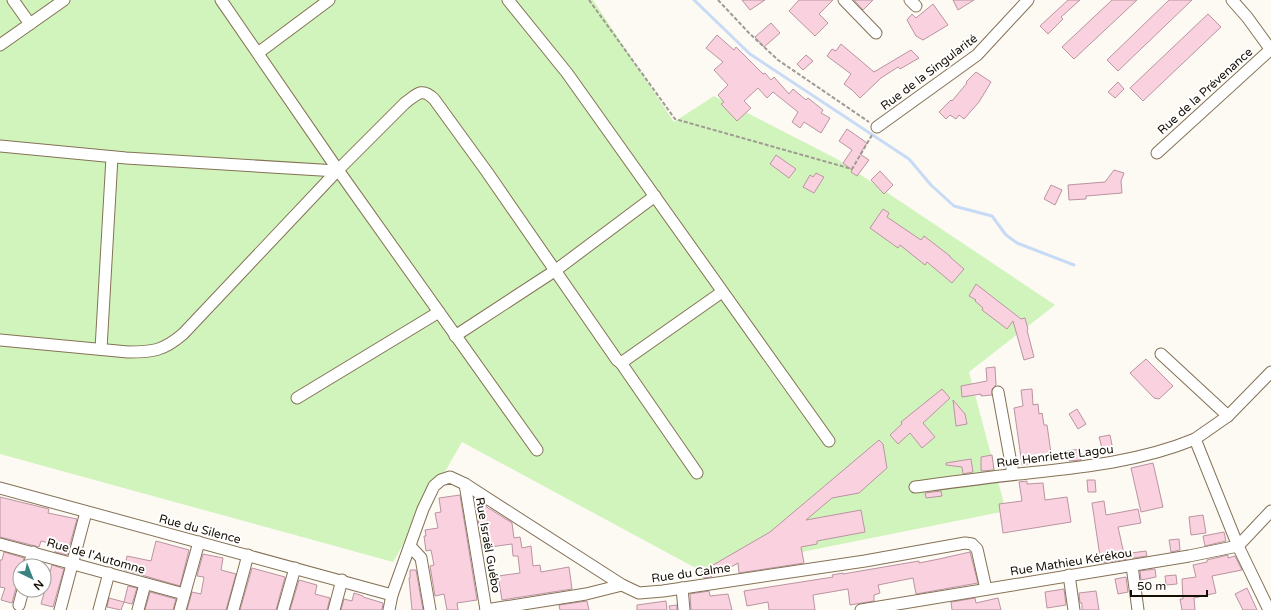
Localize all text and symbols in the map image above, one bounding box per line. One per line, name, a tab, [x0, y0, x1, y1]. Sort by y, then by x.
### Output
street label: Rue de la Singularité	[878, 31, 980, 113]
street label: Rue de la Prévenance	[1155, 45, 1255, 137]
street label: Rue Henriette Lagou	[996, 442, 1114, 470]
street label: Rue Israël Guébo	[473, 496, 503, 594]
street label: Rue du Silence	[157, 511, 243, 547]
street label: Rue de l'Automne	[45, 535, 147, 577]
street label: Rue Mathieu Kérékou	[1009, 545, 1133, 579]
north arrow	[12, 558, 52, 598]
street label: Rue du Calme	[651, 560, 732, 585]
scale bar	[1131, 572, 1207, 598]
text: N	[31, 577, 46, 593]
text: 50 m	[1137, 579, 1166, 593]

